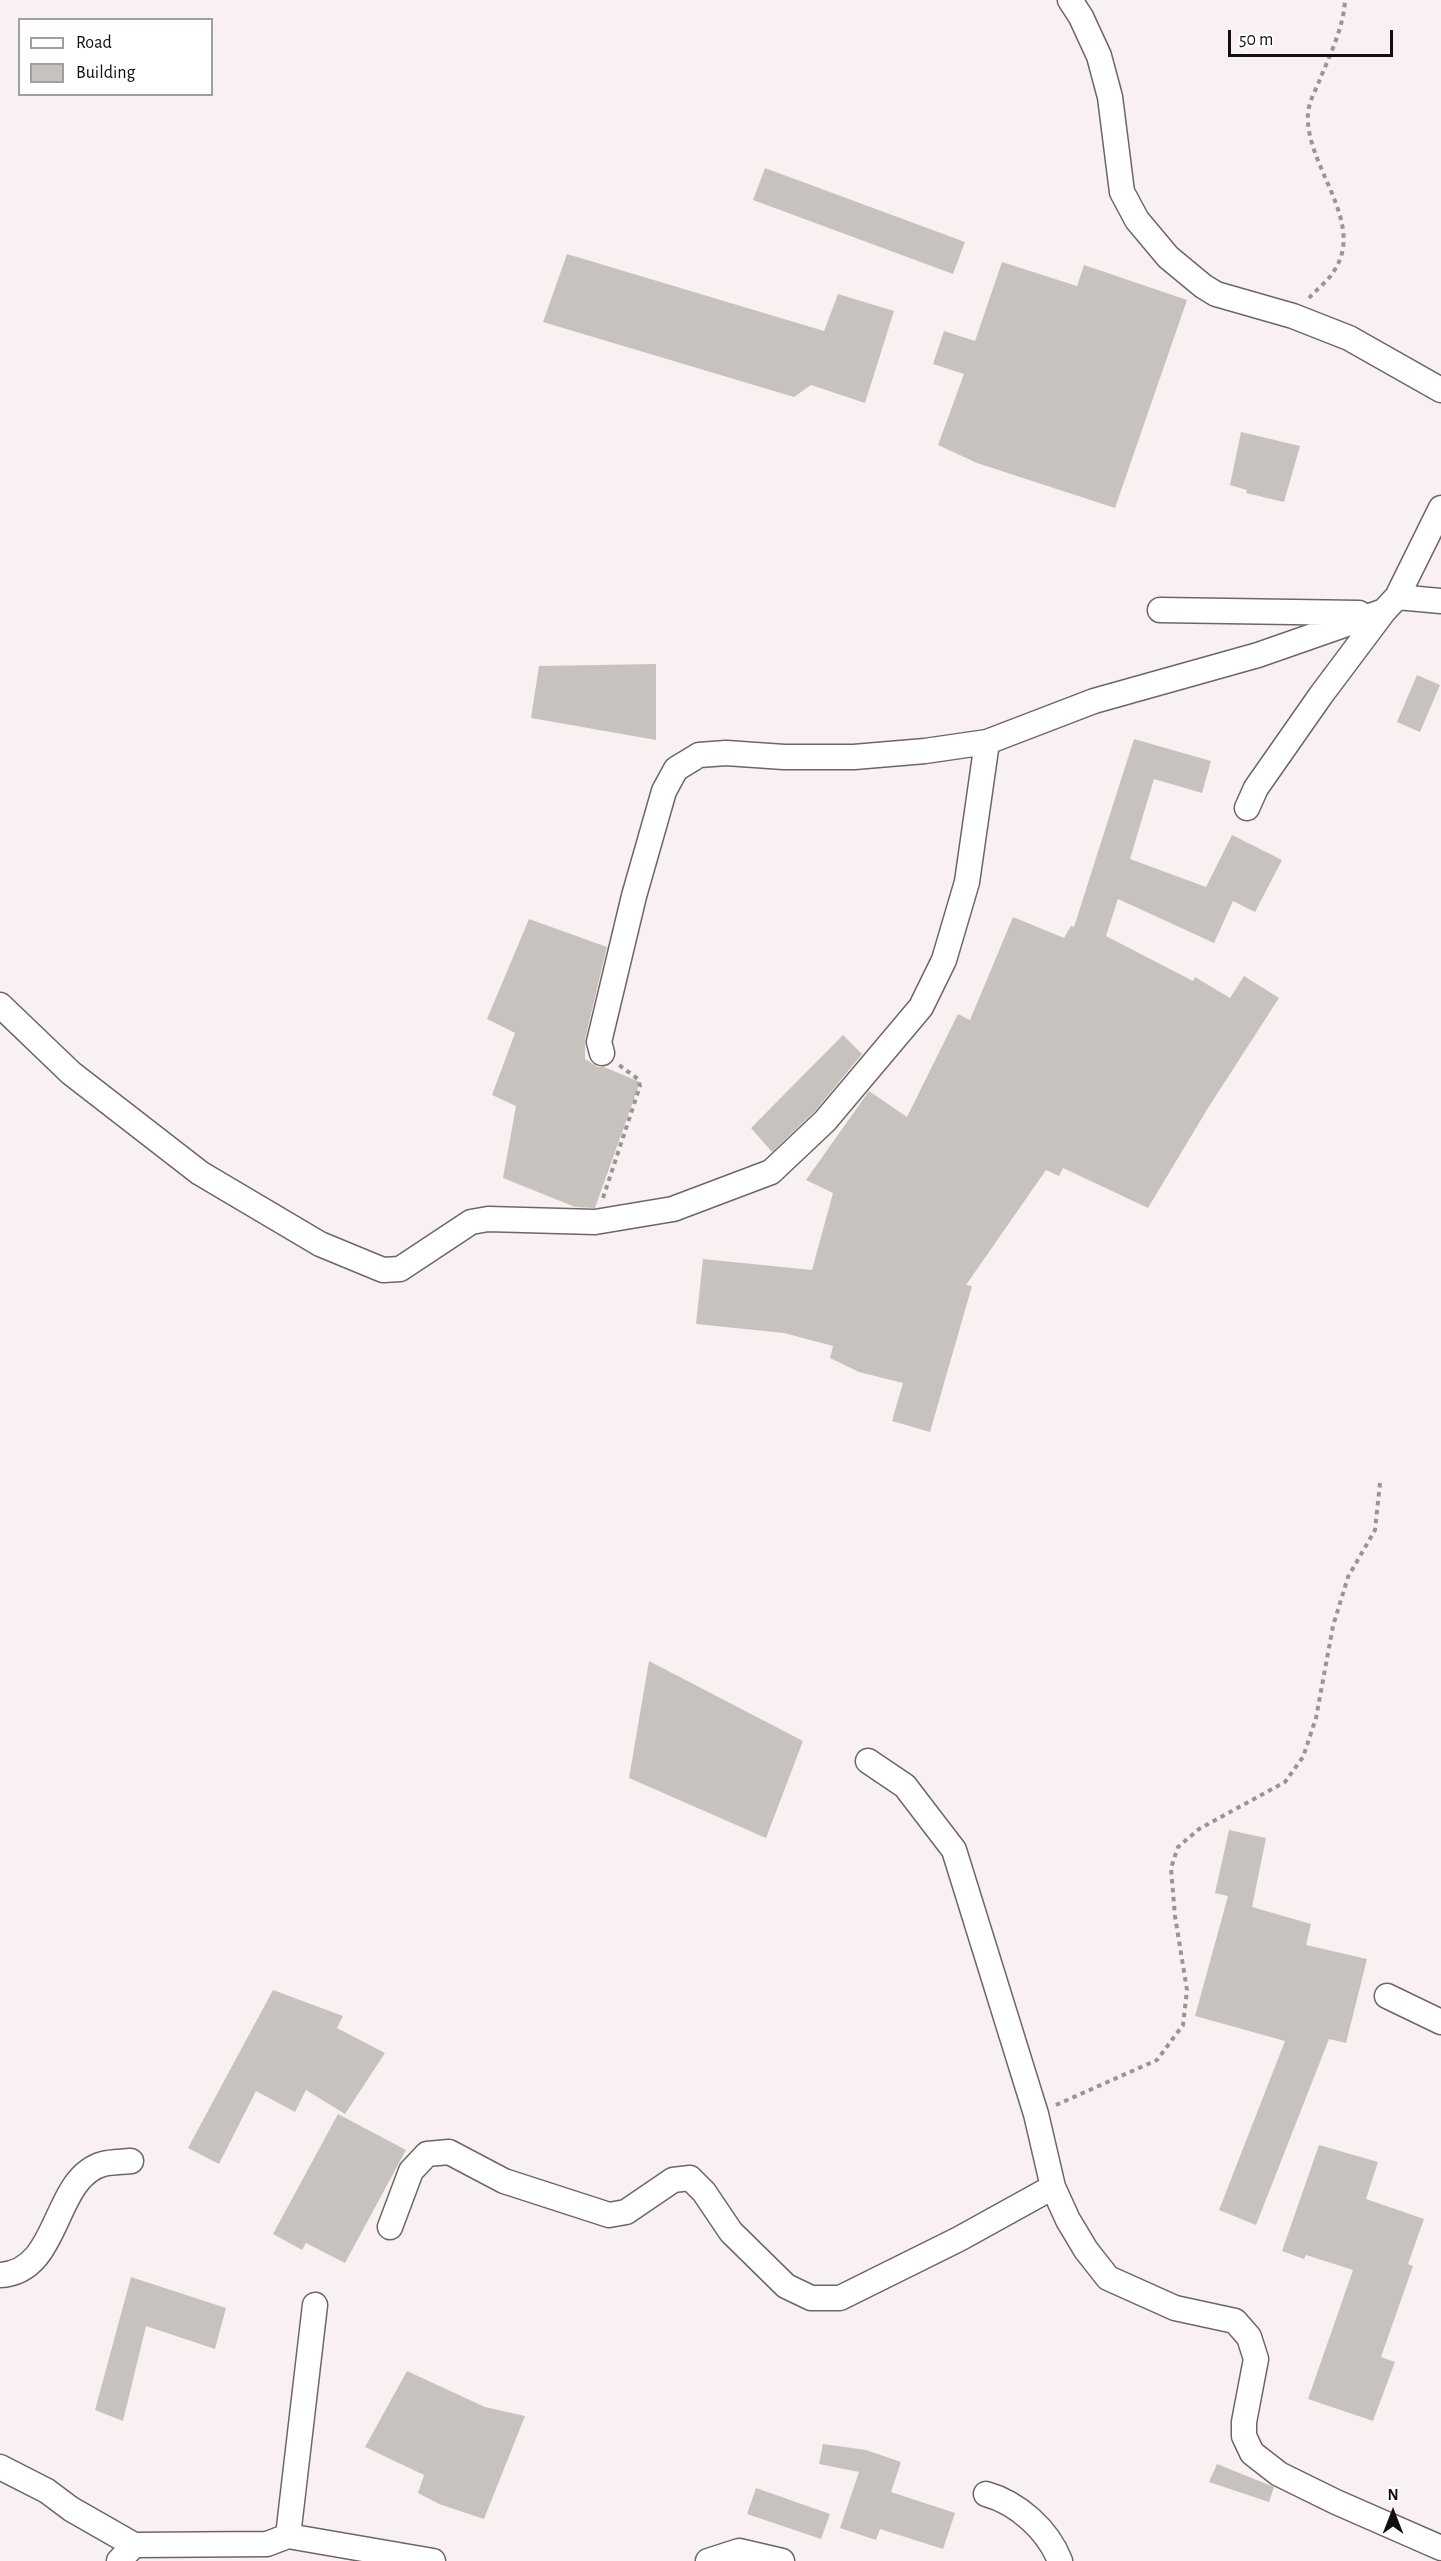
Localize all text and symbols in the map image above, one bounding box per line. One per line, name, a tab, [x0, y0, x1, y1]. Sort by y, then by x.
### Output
legend	[18, 18, 213, 96]
scale bar	[1231, 18, 1396, 56]
text: 50 m	[1239, 31, 1273, 49]
text: Road	[76, 34, 112, 52]
text: Building	[76, 64, 135, 82]
north arrow	[1363, 2483, 1423, 2543]
text: N	[1387, 2487, 1399, 2503]

